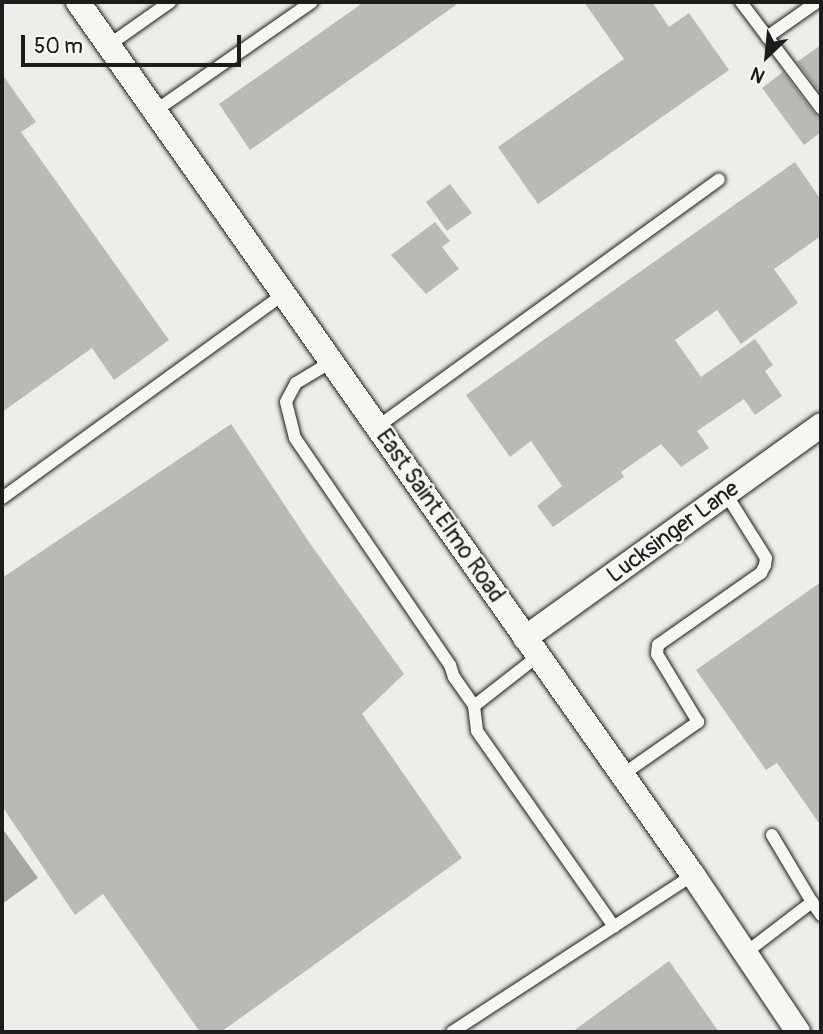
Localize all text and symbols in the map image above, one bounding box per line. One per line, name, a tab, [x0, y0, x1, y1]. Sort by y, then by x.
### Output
scale bar	[24, 21, 245, 65]
north arrow	[732, 21, 802, 91]
text: 50 m	[34, 33, 83, 60]
text: N	[747, 61, 769, 88]
street label: East Saint Elmo Road	[370, 424, 510, 608]
street label: Lucksinger Lane	[602, 475, 744, 589]

